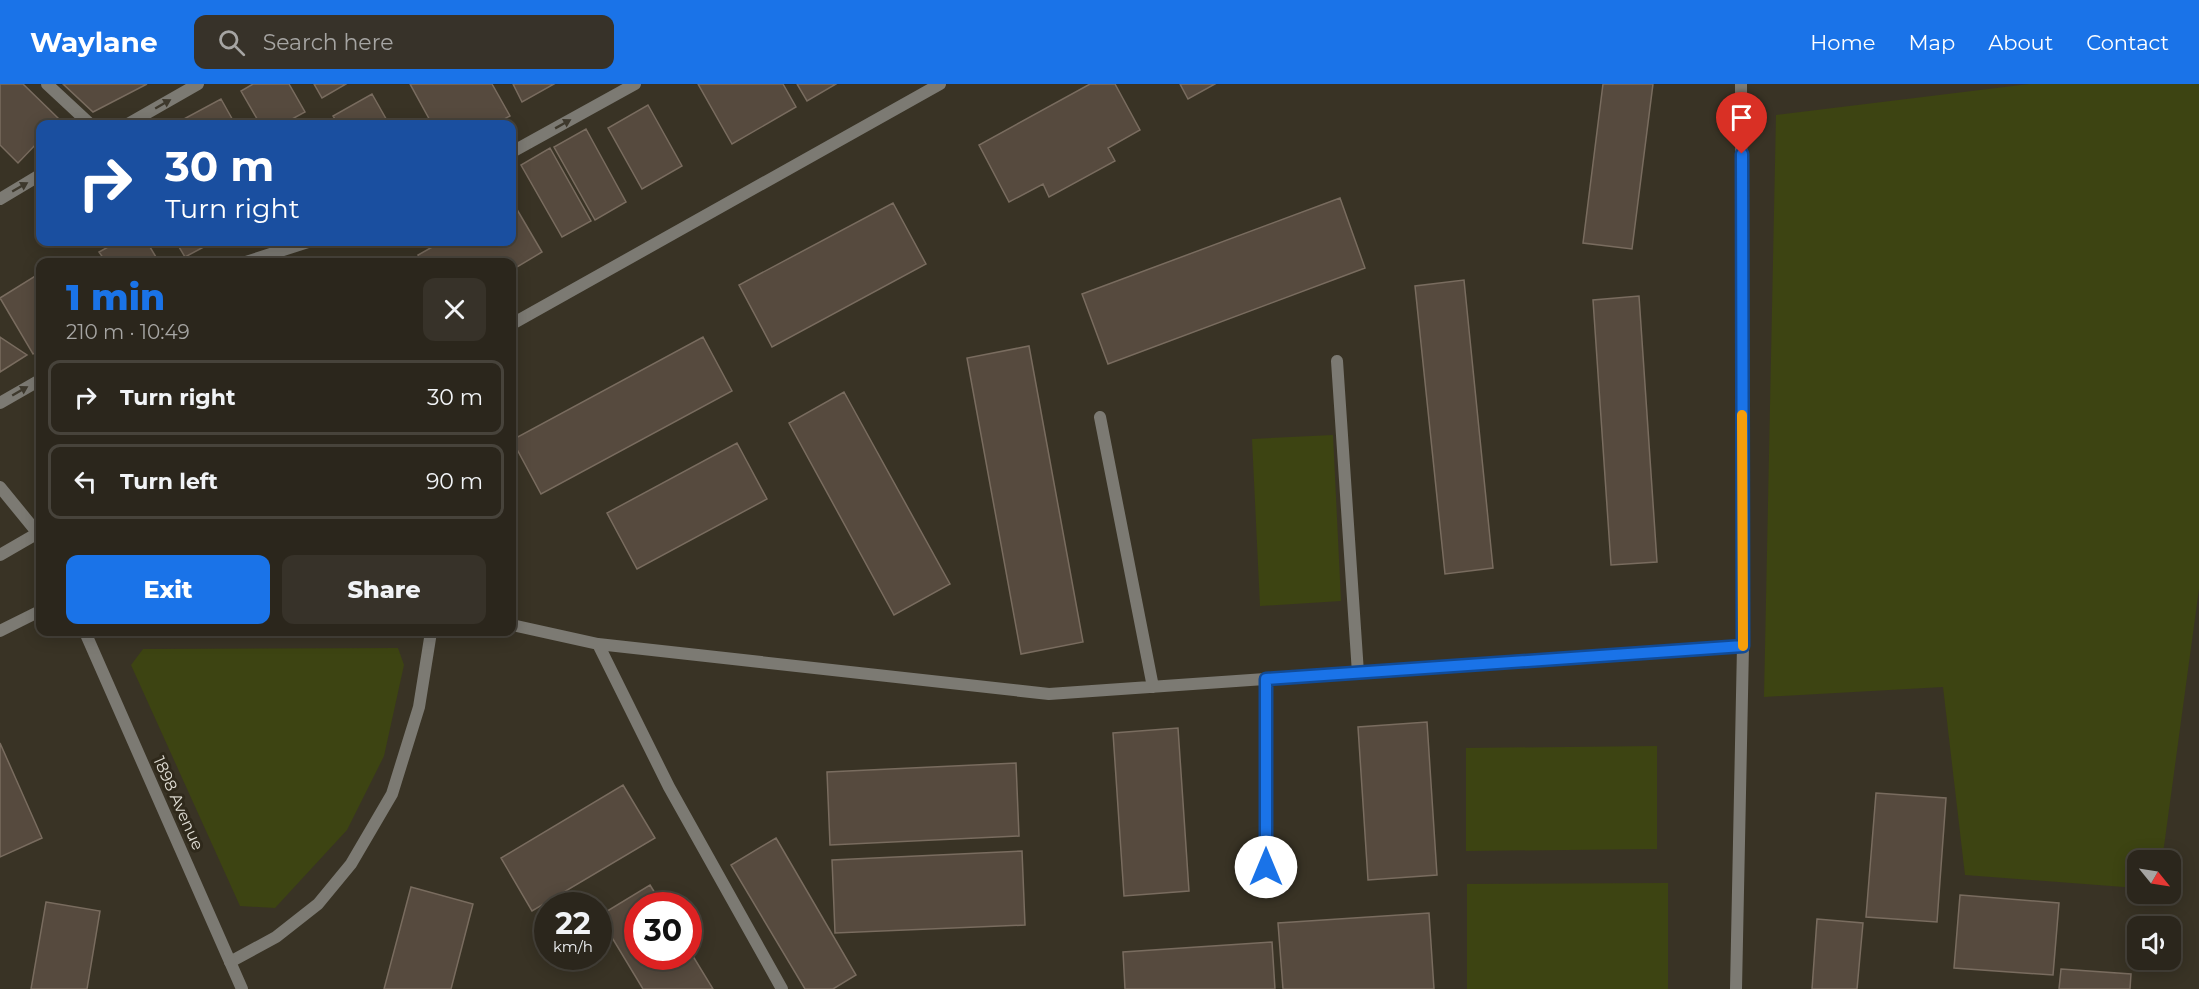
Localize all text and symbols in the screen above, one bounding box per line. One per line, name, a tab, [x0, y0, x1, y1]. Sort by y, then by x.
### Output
search box	[194, 15, 614, 69]
text: Waylane	[30, 25, 158, 59]
icon: search	[215, 26, 248, 59]
text: Search here	[263, 29, 393, 56]
text: Home	[1810, 30, 1875, 55]
text: Map	[1908, 30, 1955, 55]
text: About	[1988, 30, 2053, 55]
text: Contact	[2086, 30, 2169, 55]
pin	[1716, 92, 1767, 154]
one-way arrow	[155, 99, 172, 109]
icon: arrive	[1725, 101, 1758, 134]
one-way arrow	[555, 118, 571, 129]
text: 30 m	[165, 140, 274, 192]
icon: right	[66, 144, 144, 222]
one-way arrow	[12, 182, 29, 192]
text: Turn right	[165, 192, 300, 225]
text: 1 min	[66, 275, 165, 319]
button: close	[423, 278, 486, 341]
text: 210 m · 10:49	[66, 320, 190, 344]
icon: right	[69, 381, 102, 414]
text: Turn right	[120, 384, 235, 411]
text: 30 m	[427, 384, 483, 411]
one-way arrow	[12, 386, 28, 397]
icon: left	[69, 465, 102, 498]
text: Turn left	[120, 468, 218, 495]
text: 90 m	[426, 468, 483, 495]
button: Exit	[66, 555, 270, 624]
button: Share	[282, 555, 486, 624]
street label: 1898 Avenue	[149, 753, 208, 853]
position arrow	[1234, 835, 1298, 899]
north arrow	[2127, 850, 2181, 904]
map controls	[2127, 850, 2181, 970]
speed limit sign: 30	[624, 892, 702, 970]
text: 22	[555, 905, 591, 942]
button: sound	[2127, 916, 2181, 970]
text: km/h	[553, 937, 593, 956]

